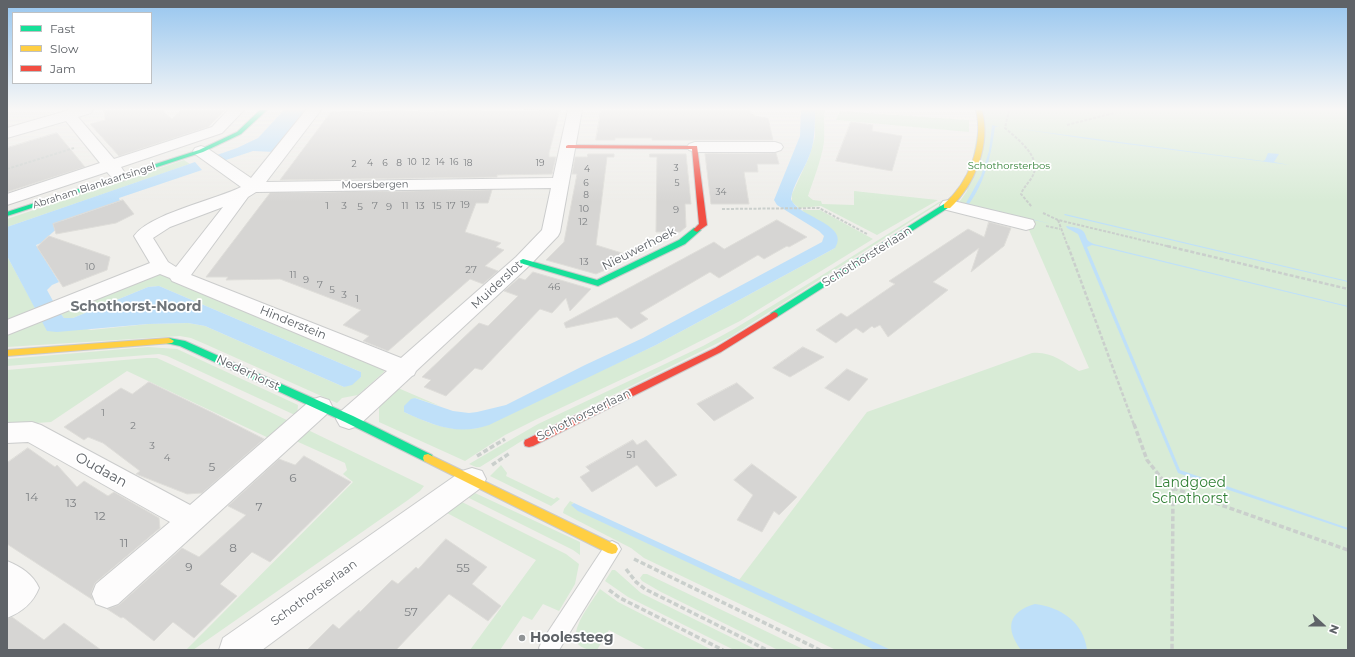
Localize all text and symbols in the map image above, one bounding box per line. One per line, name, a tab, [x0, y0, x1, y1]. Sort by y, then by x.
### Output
legend	[12, 12, 152, 84]
text: Fast	[50, 21, 75, 36]
text: Slow	[50, 41, 79, 56]
text: Jam	[50, 61, 76, 76]
house number: 10	[407, 157, 417, 167]
house number: 12	[422, 157, 430, 167]
house number: 14	[435, 157, 445, 167]
house number: 16	[450, 157, 458, 167]
house number: 4	[367, 158, 373, 168]
house number: 6	[382, 158, 388, 168]
house number: 8	[396, 158, 402, 168]
house number: 18	[464, 158, 472, 168]
house number: 19	[536, 158, 544, 168]
house number: 2	[351, 159, 357, 169]
park label: Schothorsterbos	[968, 160, 1050, 172]
street label: Abraham Blankaartsingel	[31, 161, 157, 211]
house number: 3	[673, 163, 679, 173]
house number: 4	[584, 164, 590, 174]
street label: Moersbergen	[341, 178, 409, 192]
house number: 6	[583, 178, 589, 188]
house number: 5	[674, 178, 680, 188]
house number: 34	[715, 187, 727, 197]
house number: 8	[583, 190, 589, 200]
house number: 19	[460, 199, 470, 211]
house number: 1	[325, 200, 329, 212]
house number: 3	[341, 200, 347, 212]
house number: 7	[372, 200, 378, 212]
house number: 11	[401, 200, 409, 212]
house number: 13	[415, 200, 425, 212]
house number: 15	[432, 200, 442, 212]
house number: 17	[446, 200, 456, 212]
house number: 5	[357, 201, 363, 213]
house number: 9	[386, 201, 392, 213]
house number: 10	[579, 203, 589, 215]
house number: 9	[673, 204, 679, 216]
house number: 12	[578, 216, 588, 228]
street label: Nieuwerhoek	[600, 224, 678, 274]
street label: Schothorsterlaan	[820, 224, 914, 290]
house number: 13	[579, 256, 589, 268]
street label: Muiderslot	[469, 258, 525, 312]
house number: 10	[85, 261, 95, 273]
house number: 27	[465, 264, 477, 276]
house number: 11	[289, 269, 297, 281]
house number: 9	[303, 274, 309, 286]
house number: 7	[317, 279, 323, 291]
house number: 46	[548, 281, 560, 293]
house number: 5	[329, 284, 335, 296]
house number: 3	[341, 289, 347, 301]
house number: 1	[355, 293, 359, 305]
district label: Schothorst-Noord	[70, 299, 202, 315]
street label: Hinderstein	[258, 303, 328, 343]
street label: Nederhorst	[214, 352, 282, 394]
street label: Schothorsterlaan	[535, 386, 633, 444]
house number: 1	[101, 407, 105, 419]
house number: 2	[130, 420, 136, 432]
house number: 3	[149, 440, 155, 452]
street label: Oudaan	[72, 449, 130, 491]
house number: 51	[626, 449, 636, 461]
house number: 4	[164, 452, 170, 464]
house number: 5	[209, 460, 215, 474]
house number: 6	[289, 471, 297, 485]
park label: Landgoed Schothorst	[1152, 475, 1228, 508]
house number: 14	[26, 490, 38, 504]
house number: 13	[65, 496, 77, 510]
house number: 7	[255, 500, 263, 514]
house number: 12	[94, 509, 106, 523]
house number: 11	[120, 536, 128, 550]
house number: 8	[229, 541, 237, 555]
street label: Schothorsterlaan	[268, 557, 360, 629]
house number: 9	[185, 560, 193, 574]
house number: 55	[456, 561, 470, 575]
house number: 57	[404, 605, 418, 619]
north arrow	[1303, 605, 1343, 645]
text: N	[1326, 623, 1342, 636]
place label: Hoolesteeg	[530, 630, 613, 646]
marker: Hoolesteeg	[517, 633, 527, 643]

